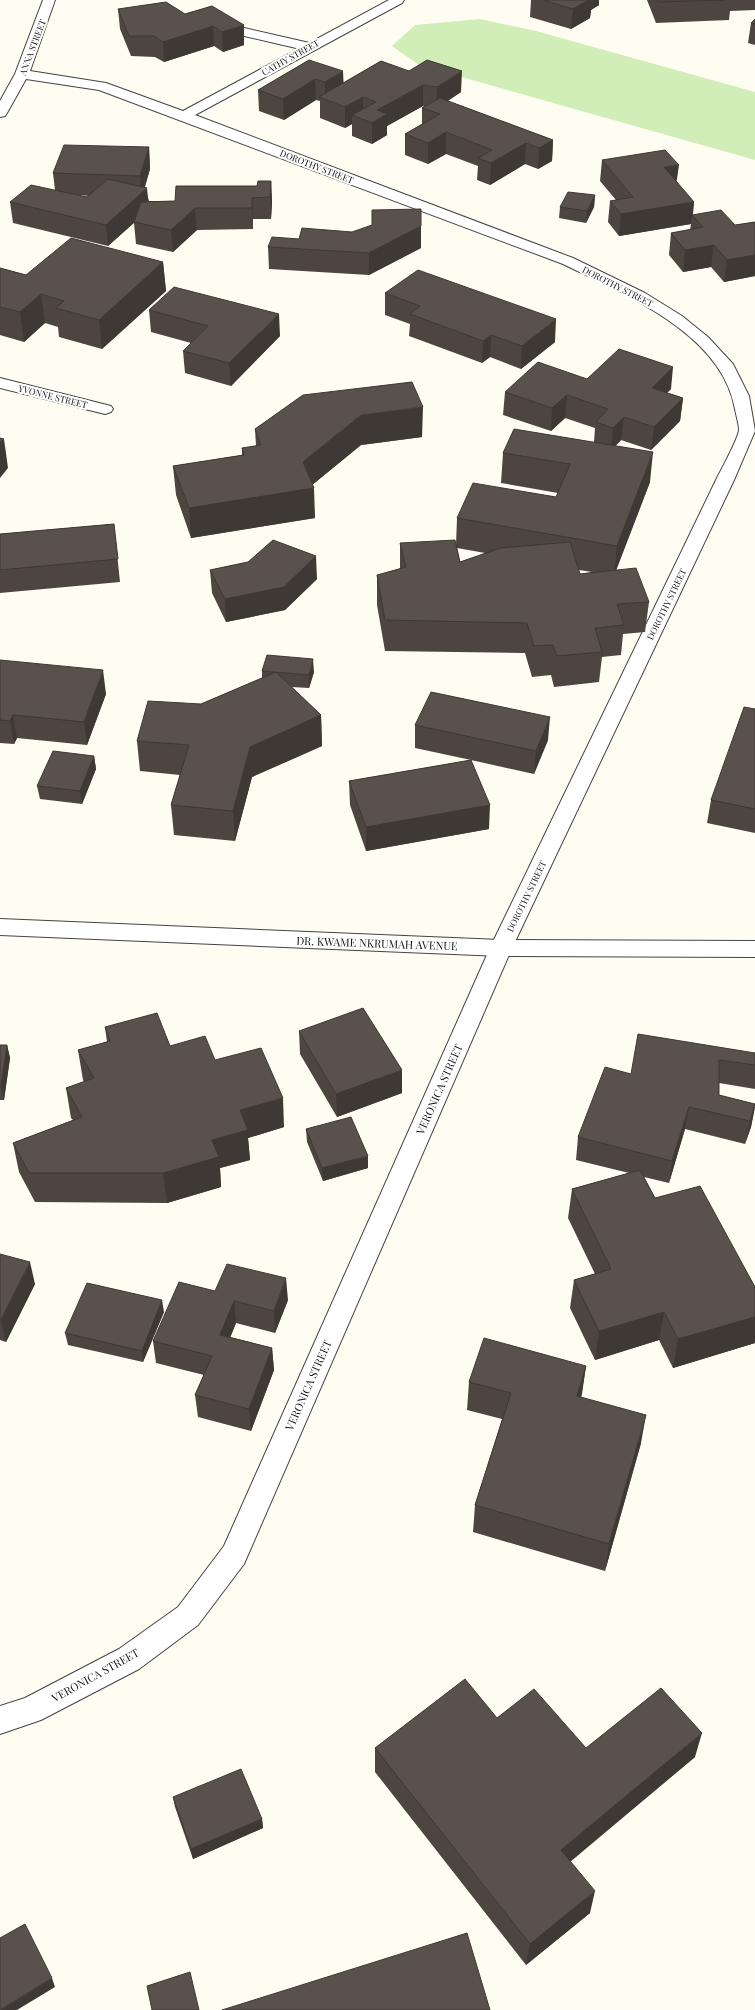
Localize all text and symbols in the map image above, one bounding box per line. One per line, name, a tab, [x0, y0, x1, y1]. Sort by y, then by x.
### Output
street label: ANNA STREET	[15, 17, 48, 78]
street label: CATHY STREET	[259, 36, 321, 78]
street label: DOROTHY STREET	[278, 146, 356, 186]
street label: DOROTHY STREET	[580, 263, 656, 309]
street label: YVONNE STREET	[16, 381, 89, 410]
street label: DOROTHY STREET	[643, 566, 689, 642]
street label: DOROTHY STREET	[503, 858, 549, 934]
street label: DR. KWAME NKRUMAH AVENUE	[296, 933, 458, 953]
street label: VERONICA STREET	[412, 1041, 466, 1138]
street label: VERONICA STREET	[281, 1337, 335, 1434]
street label: VERONICA STREET	[48, 1645, 141, 1706]

